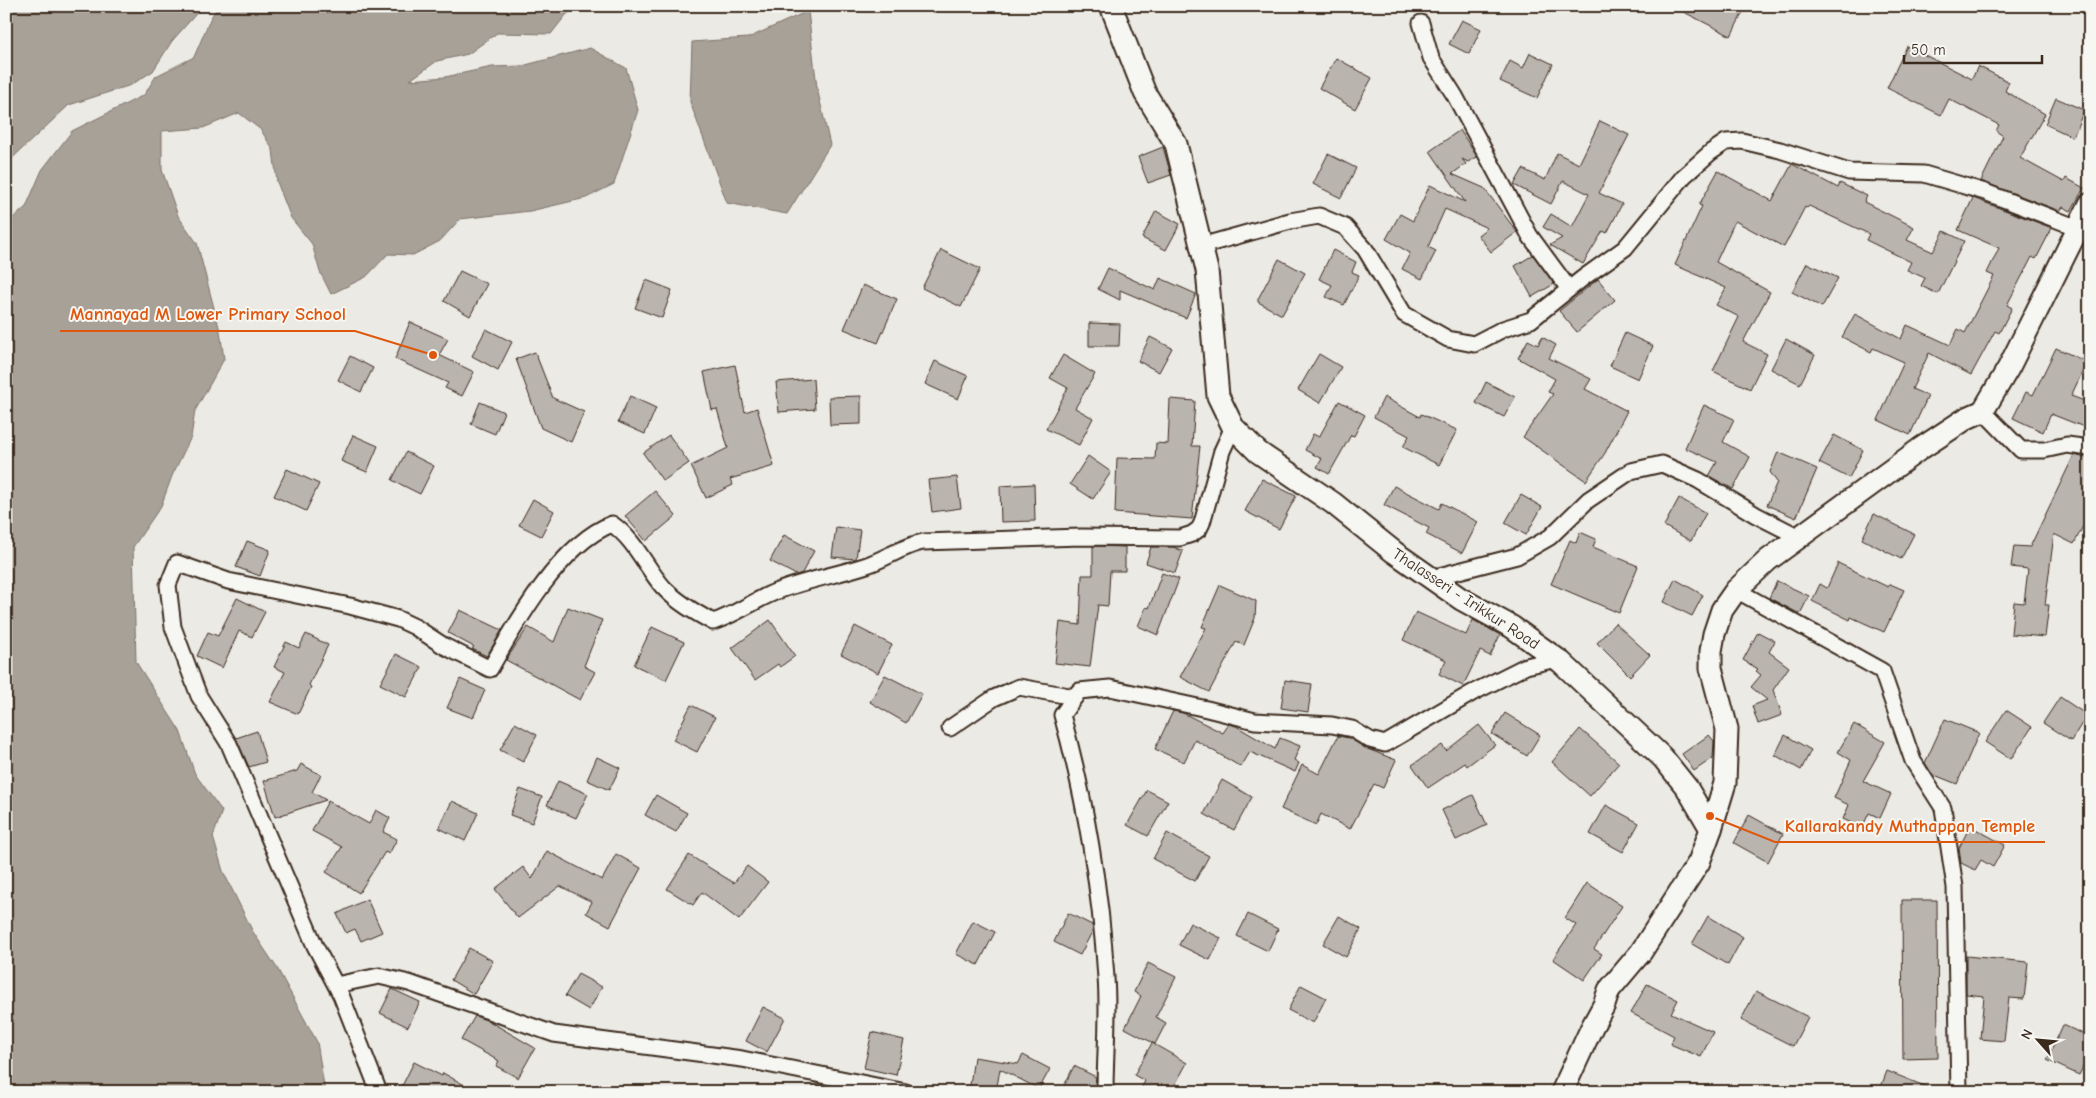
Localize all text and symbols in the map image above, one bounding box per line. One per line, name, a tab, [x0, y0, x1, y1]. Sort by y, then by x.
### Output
scale bar	[1904, 32, 2041, 64]
text: 50 m	[1911, 41, 1946, 59]
callout: Mannayad M Lower Primary School	[60, 298, 355, 331]
text: Mannayad M Lower Primary School	[70, 304, 346, 325]
street label: Thalasseri - Irikkur Road	[1389, 545, 1543, 653]
callout: Kallarakandy Muthappan Temple	[1775, 809, 2045, 842]
text: Kallarakandy Muthappan Temple	[1785, 816, 2035, 837]
north arrow	[2014, 1016, 2064, 1066]
text: N	[2017, 1026, 2037, 1042]

